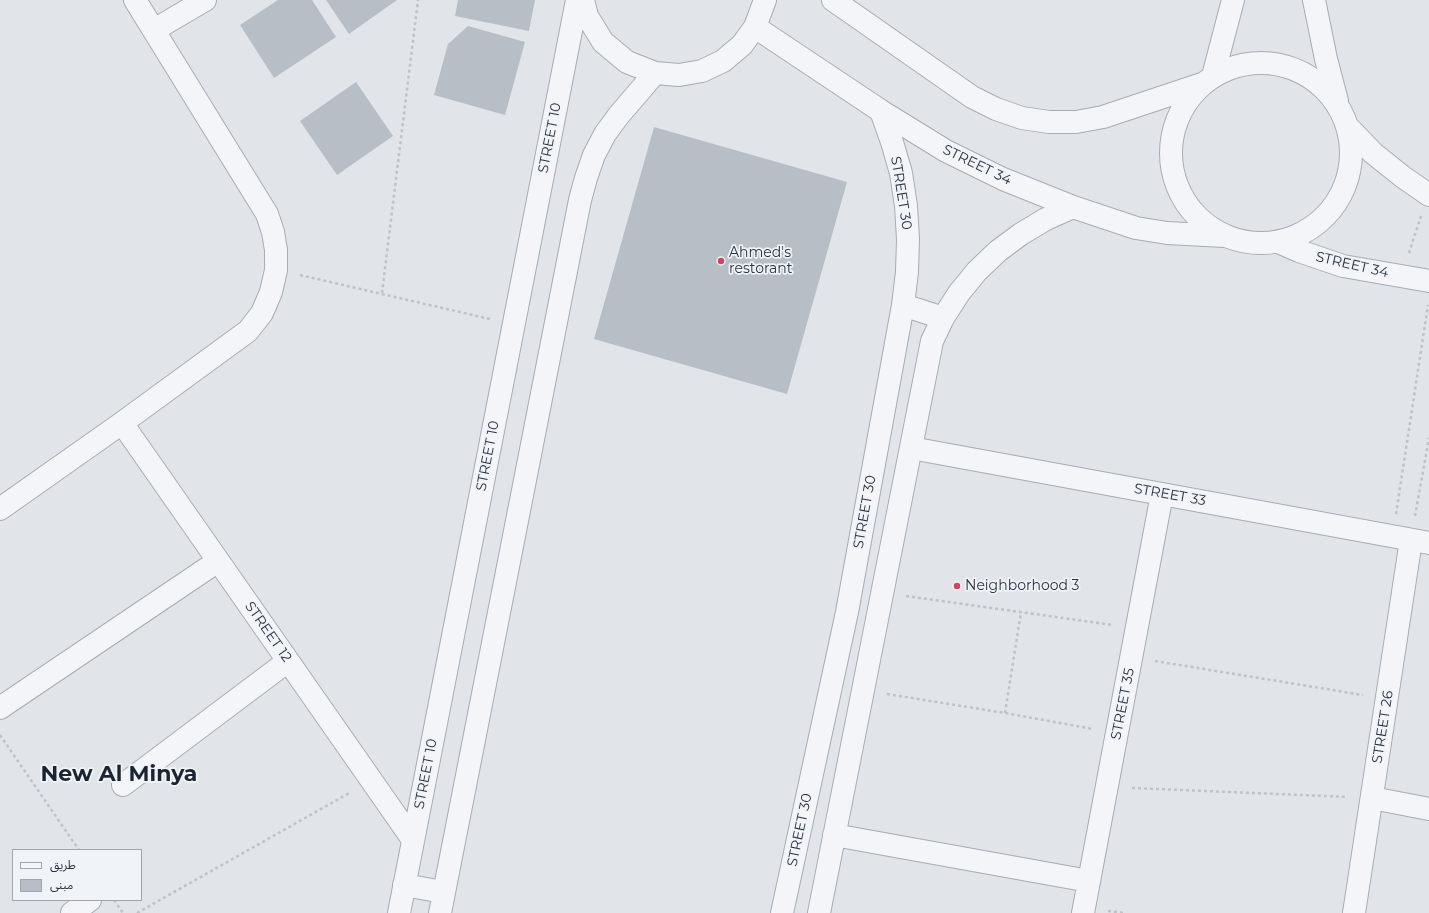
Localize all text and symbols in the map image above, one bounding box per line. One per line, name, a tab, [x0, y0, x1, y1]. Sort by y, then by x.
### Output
street label: STREET 10	[535, 101, 565, 175]
street label: STREET 34	[940, 141, 1014, 189]
street label: STREET 30	[887, 155, 915, 231]
place label: Ahmed's restorant	[729, 245, 792, 278]
street label: STREET 34	[1314, 248, 1390, 282]
marker: Ahmed's restorant	[716, 256, 726, 266]
street label: STREET 10	[473, 419, 503, 493]
street label: STREET 30	[850, 474, 880, 550]
street label: STREET 33	[1133, 480, 1207, 510]
place label: Neighborhood 3	[965, 578, 1080, 594]
marker: Neighborhood 3	[952, 581, 962, 591]
street label: STREET 12	[241, 598, 295, 666]
street label: STREET 35	[1108, 667, 1138, 741]
street label: STREET 26	[1369, 689, 1397, 765]
street label: STREET 10	[411, 737, 441, 811]
district label: New Al Minya	[41, 762, 197, 788]
street label: STREET 30	[784, 792, 816, 868]
legend	[12, 849, 142, 901]
text: طريق	[50, 857, 76, 872]
text: مبنى	[50, 877, 73, 892]

